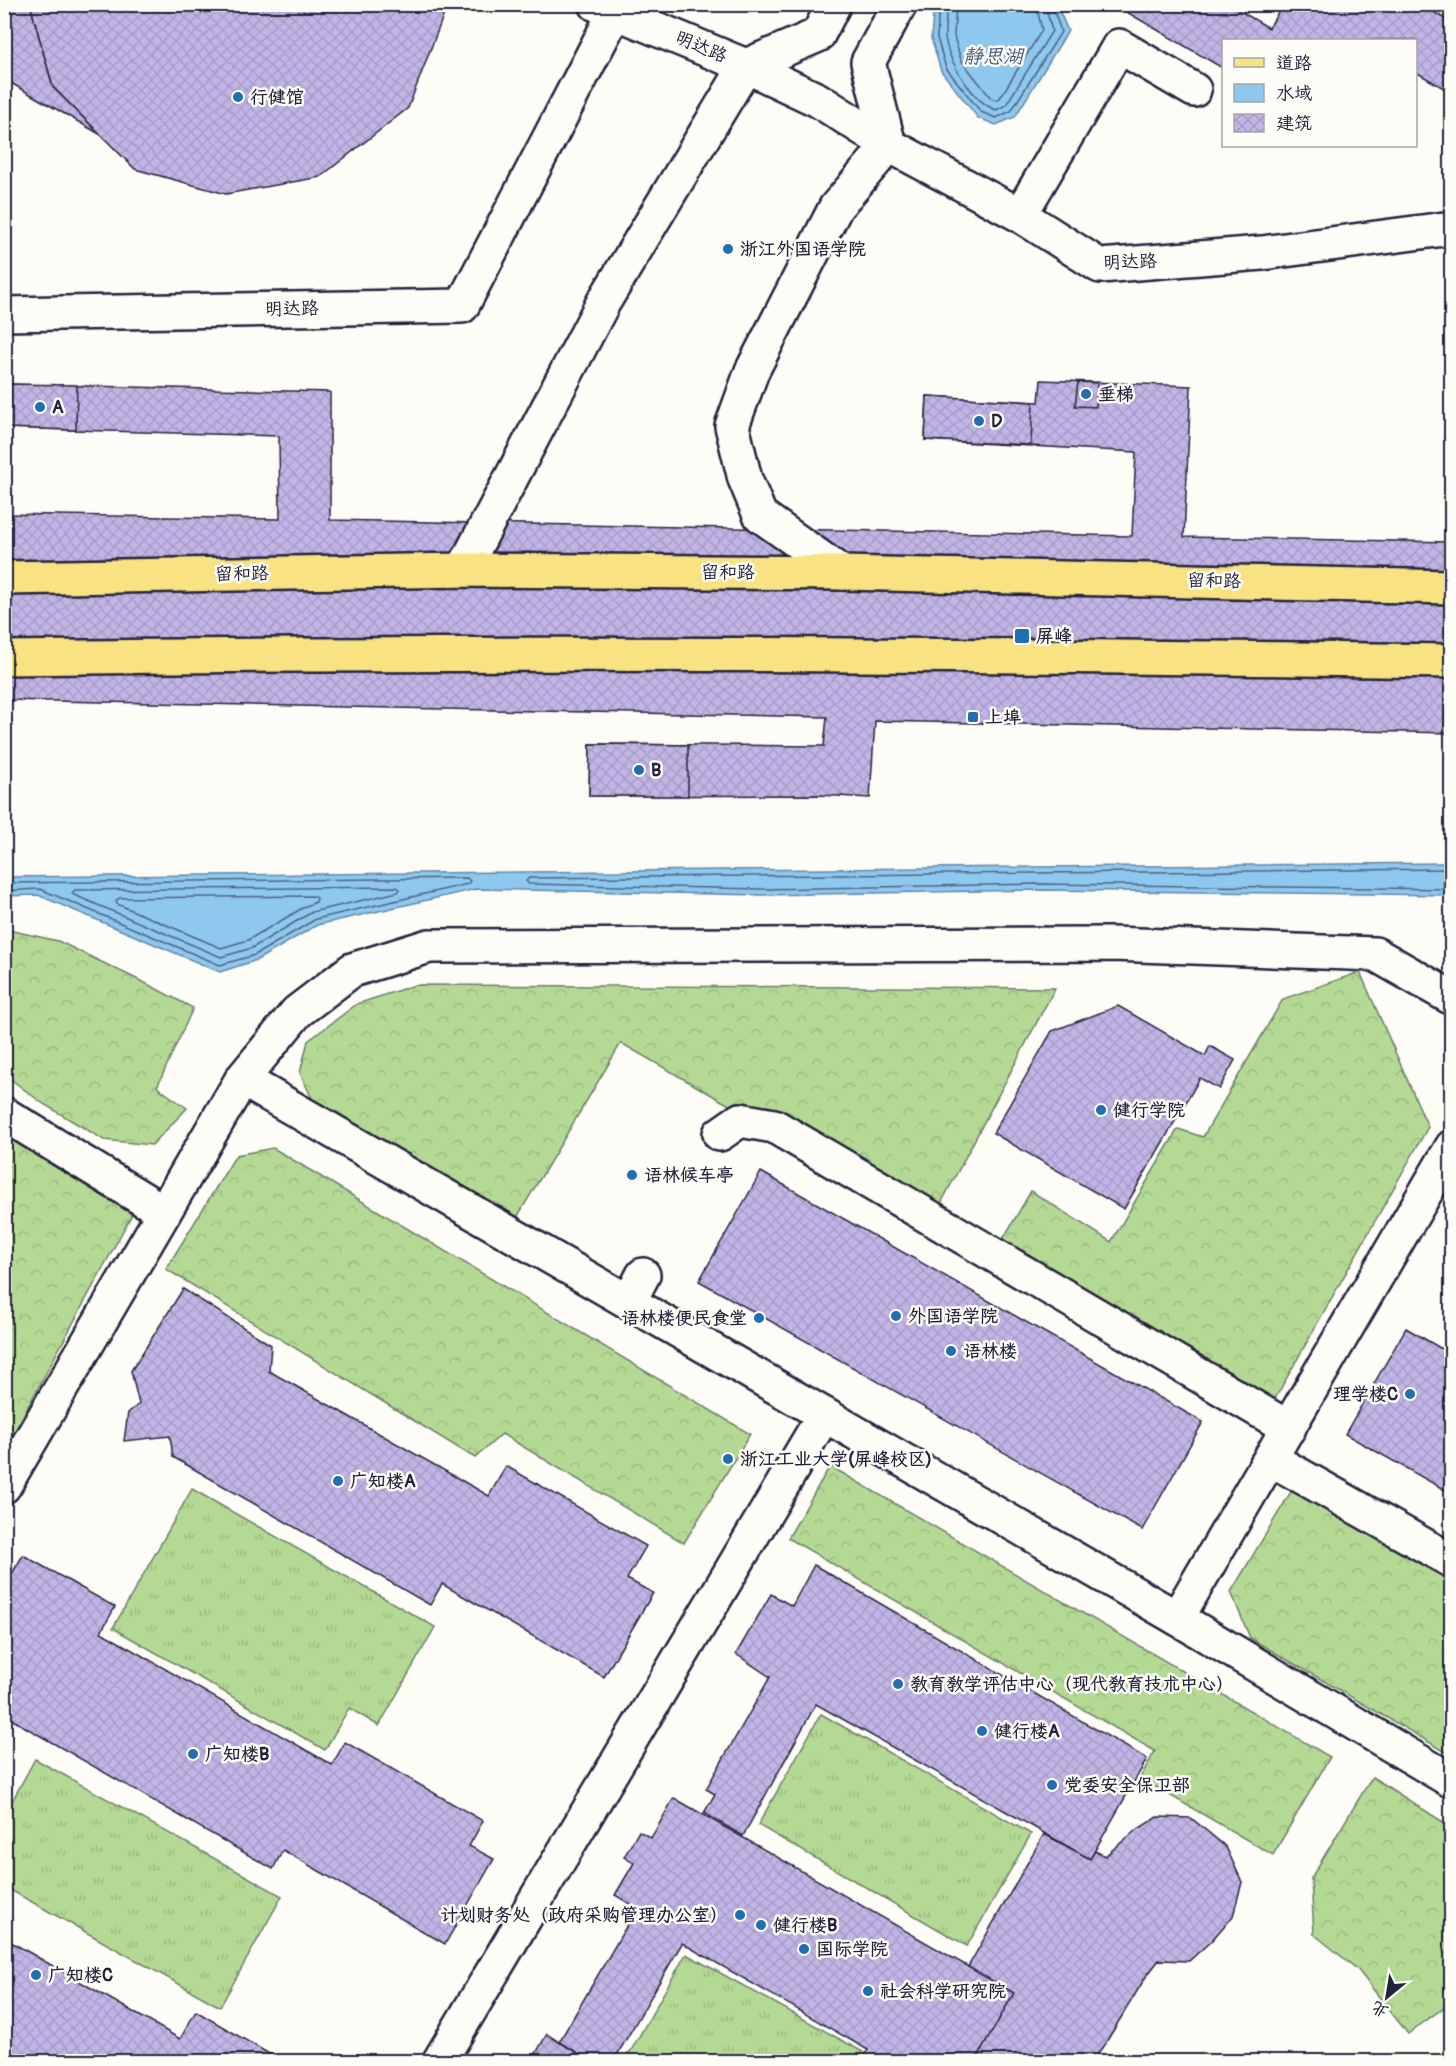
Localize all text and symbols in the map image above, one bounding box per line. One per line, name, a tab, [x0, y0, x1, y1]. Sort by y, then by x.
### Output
street label: 明达路	[672, 26, 730, 68]
legend	[1222, 39, 1417, 147]
water label: 静思湖	[963, 44, 1025, 69]
text: 道路	[1276, 52, 1312, 75]
text: 水域	[1276, 82, 1312, 105]
place label: 行健馆	[250, 86, 304, 109]
marker: 行健馆	[231, 90, 245, 104]
text: 建筑	[1276, 112, 1312, 135]
place label: 浙江外国语学院	[740, 238, 866, 261]
marker: 浙江外国语学院	[721, 242, 735, 256]
street label: 明达路	[1103, 250, 1157, 274]
street label: 明达路	[265, 297, 319, 321]
place label: 垂梯	[1098, 383, 1134, 406]
marker: 垂梯	[1079, 387, 1093, 401]
place label: A	[52, 396, 64, 419]
marker: A	[33, 400, 47, 414]
place label: D	[991, 410, 1002, 433]
marker: D	[972, 414, 986, 428]
street label: 留和路	[701, 561, 755, 584]
street label: 留和路	[215, 562, 269, 586]
street label: 留和路	[1187, 569, 1241, 593]
place label: 屏峰	[1036, 625, 1072, 648]
marker: 屏峰	[1013, 627, 1031, 645]
place label: 上埠	[985, 706, 1021, 729]
marker: 上埠	[966, 710, 980, 724]
place label: B	[651, 759, 661, 782]
marker: B	[632, 763, 646, 777]
place label: 健行学院	[1113, 1099, 1185, 1122]
marker: 健行学院	[1094, 1103, 1108, 1117]
place label: 语林候车亭	[644, 1164, 734, 1187]
marker: 语林候车亭	[625, 1168, 639, 1182]
place label: 外国语学院	[908, 1305, 998, 1328]
place label: 语林楼便民食堂	[621, 1307, 747, 1330]
marker: 外国语学院	[889, 1309, 903, 1323]
marker: 语林楼便民食堂	[752, 1311, 766, 1325]
place label: 语林楼	[963, 1340, 1017, 1363]
marker: 语林楼	[944, 1344, 958, 1358]
place label: 理学楼C	[1333, 1383, 1398, 1406]
marker: 理学楼C	[1403, 1387, 1417, 1401]
place label: 浙江工业大学(屏峰校区)	[740, 1448, 932, 1471]
marker: 浙江工业大学(屏峰校区)	[721, 1452, 735, 1466]
place label: 广知楼A	[350, 1470, 416, 1493]
marker: 广知楼A	[331, 1474, 345, 1488]
place label: 教育教学评估中心（现代教育技术中心）	[910, 1673, 1234, 1696]
marker: 教育教学评估中心（现代教育技术中心）	[891, 1677, 905, 1691]
place label: 健行楼A	[994, 1720, 1060, 1743]
marker: 健行楼A	[975, 1724, 989, 1738]
place label: 广知楼B	[205, 1743, 269, 1766]
marker: 广知楼B	[186, 1747, 200, 1761]
place label: 党委安全保卫部	[1064, 1774, 1190, 1797]
marker: 党委安全保卫部	[1045, 1778, 1059, 1792]
place label: 计划财务处（政府采购管理办公室）	[440, 1904, 728, 1927]
marker: 计划财务处（政府采购管理办公室）	[733, 1908, 747, 1922]
place label: 健行楼B	[773, 1914, 837, 1937]
marker: 健行楼B	[754, 1918, 768, 1932]
place label: 国际学院	[816, 1938, 888, 1961]
marker: 国际学院	[797, 1942, 811, 1956]
place label: 广知楼C	[48, 1964, 113, 1987]
north arrow	[1357, 1967, 1417, 2027]
marker: 广知楼C	[29, 1968, 43, 1982]
place label: 社会科学研究院	[880, 1980, 1006, 2003]
marker: 社会科学研究院	[861, 1984, 875, 1998]
text: 北	[1368, 1996, 1392, 2022]

